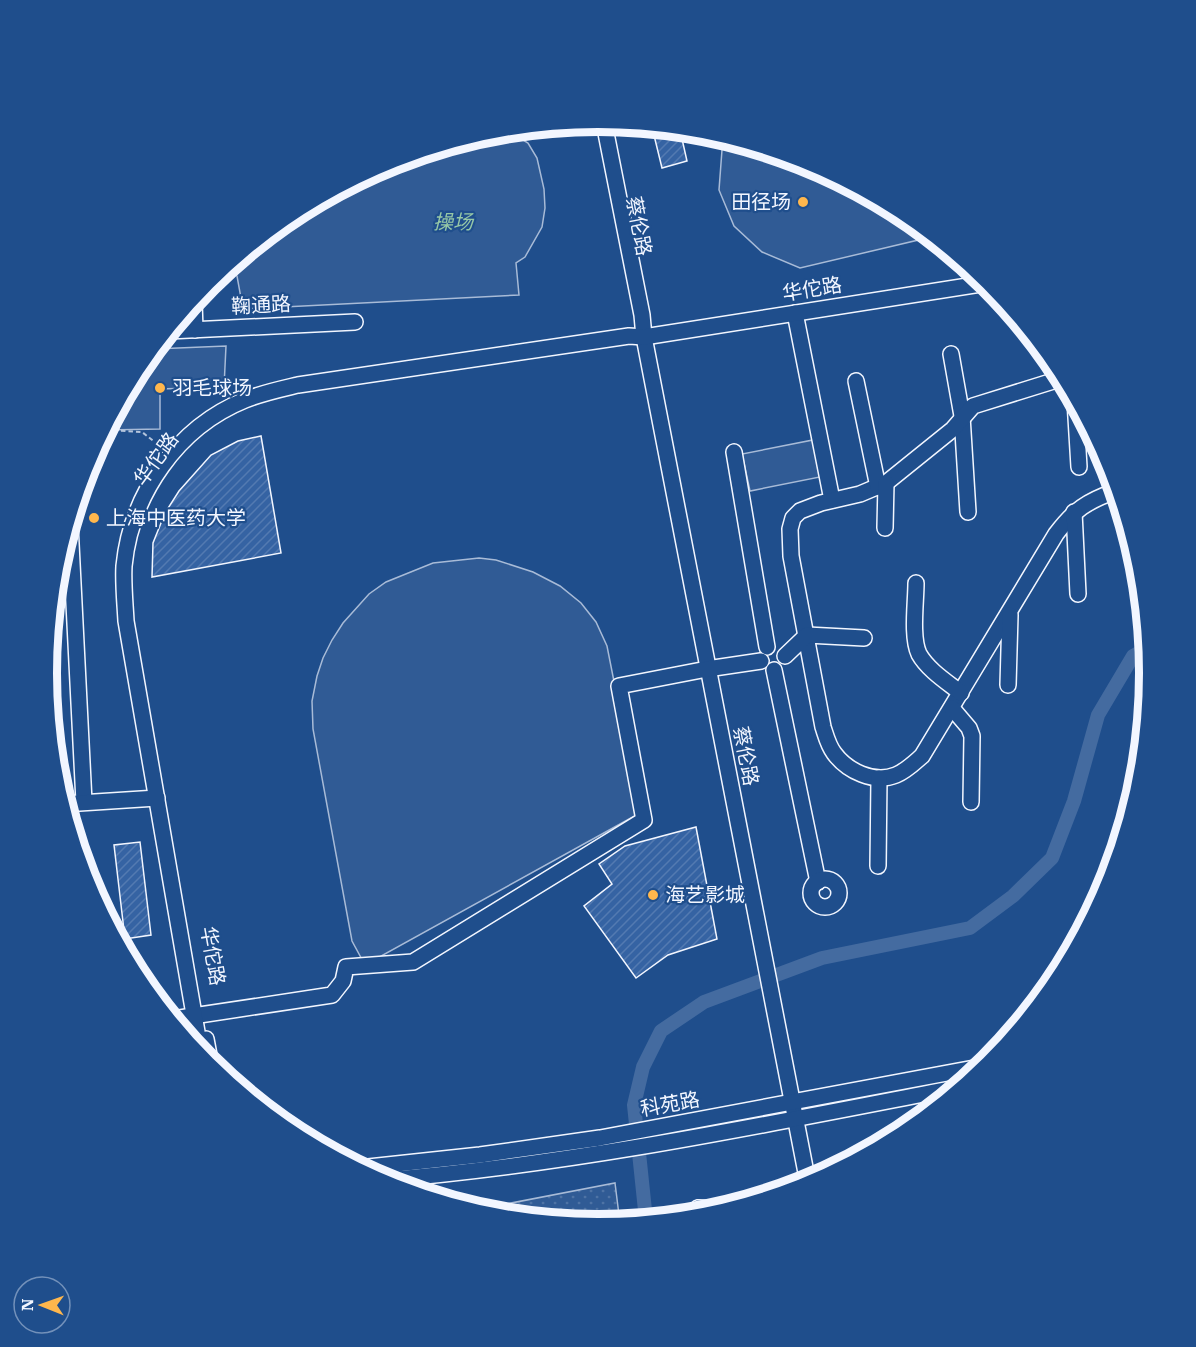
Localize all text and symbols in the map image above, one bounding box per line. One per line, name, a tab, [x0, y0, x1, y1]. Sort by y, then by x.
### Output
place label: 田径场	[731, 188, 791, 215]
street label: 蔡伦路	[621, 194, 658, 258]
marker: 田径场	[796, 195, 810, 209]
park label: 操场	[433, 208, 475, 235]
street label: 华佗路	[780, 270, 844, 307]
street label: 鞠通路	[230, 289, 292, 320]
place label: 羽毛球场	[172, 374, 252, 401]
marker: 羽毛球场	[153, 381, 167, 395]
street label: 华佗路	[127, 427, 184, 491]
place label: 上海中医药大学	[106, 504, 246, 531]
marker: 上海中医药大学	[87, 511, 101, 525]
street label: 蔡伦路	[728, 724, 765, 788]
place label: 海艺影城	[665, 881, 745, 908]
marker: 海艺影城	[646, 888, 660, 902]
street label: 华佗路	[195, 924, 232, 988]
street label: 科苑路	[638, 1085, 702, 1122]
north arrow	[12, 1275, 72, 1335]
text: N	[17, 1298, 37, 1311]

